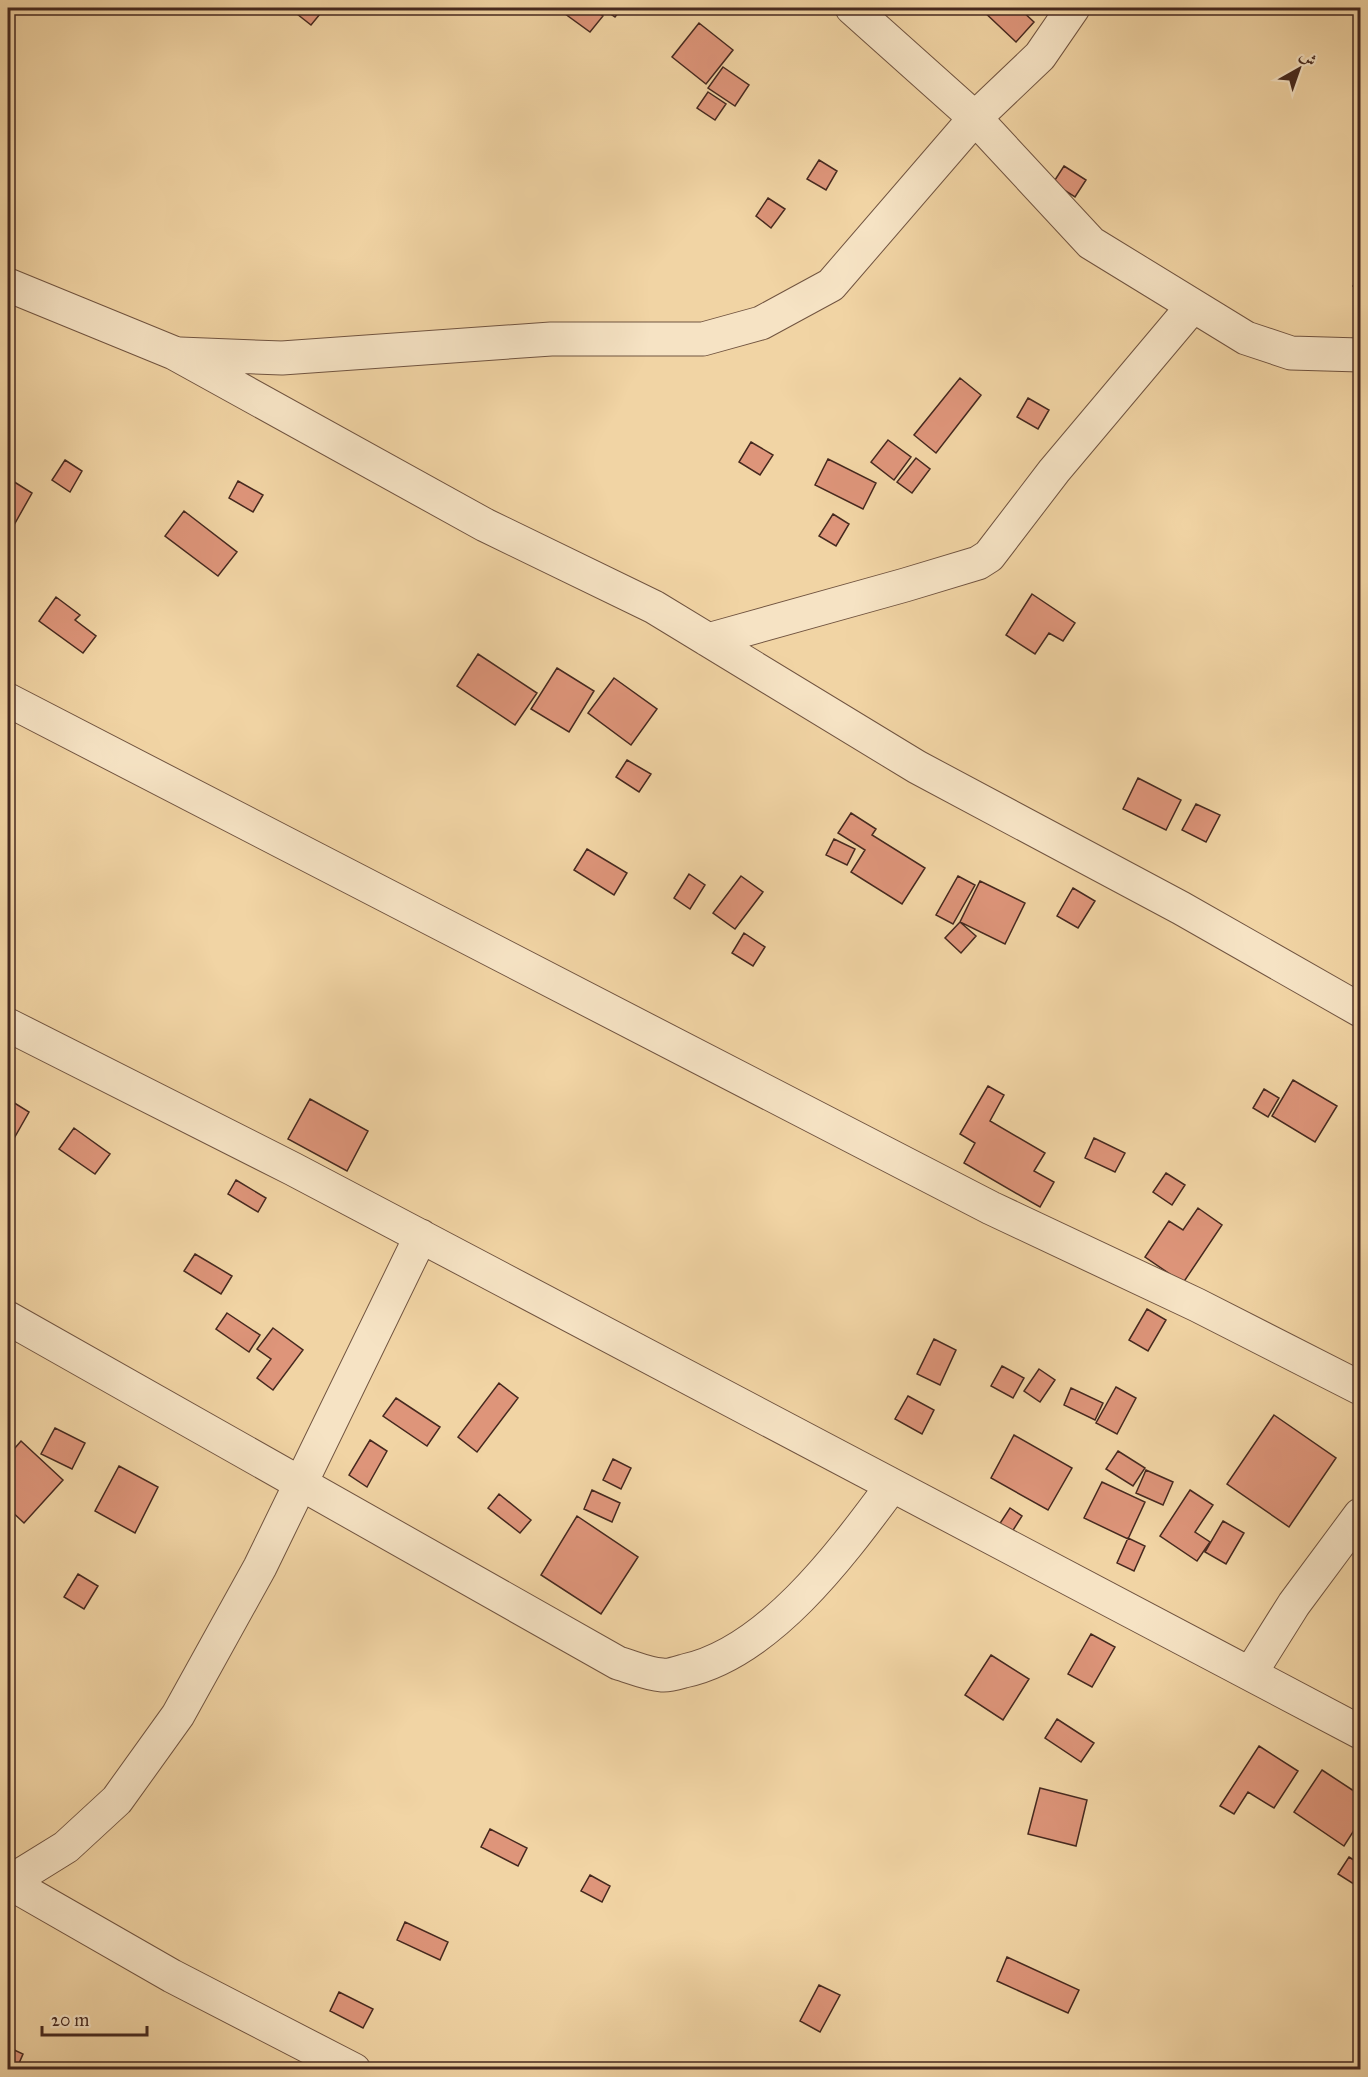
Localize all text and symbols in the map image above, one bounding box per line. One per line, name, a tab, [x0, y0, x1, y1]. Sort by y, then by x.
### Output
north arrow	[1269, 39, 1329, 99]
text: ش	[1296, 46, 1321, 70]
scale bar	[42, 1999, 147, 2037]
text: 20 m	[51, 2009, 89, 2031]

